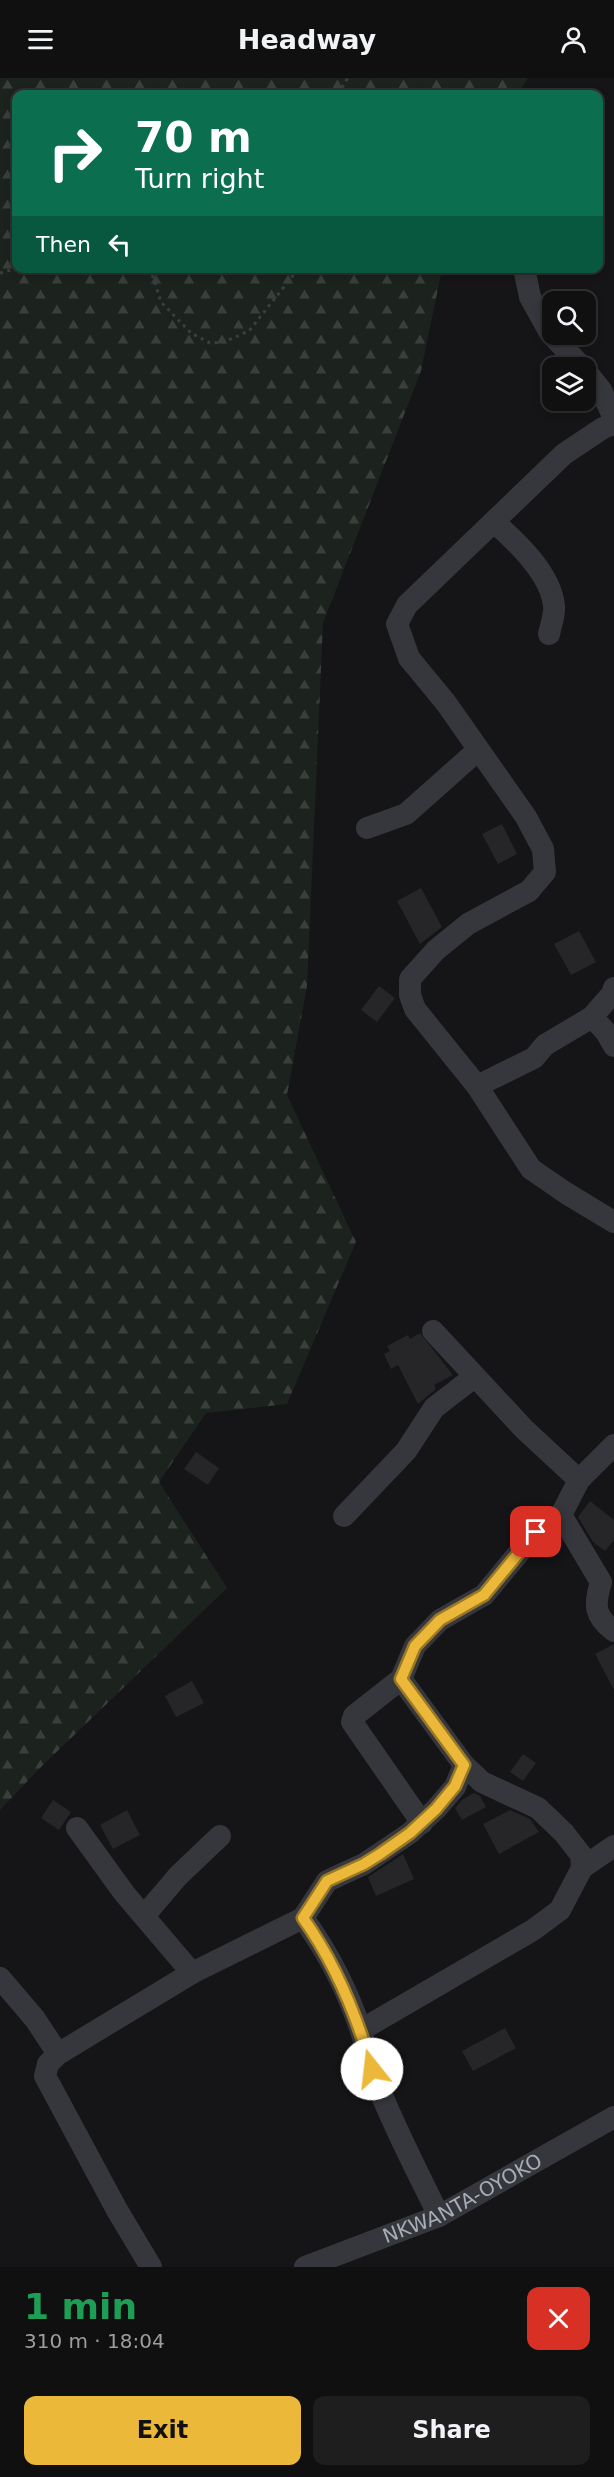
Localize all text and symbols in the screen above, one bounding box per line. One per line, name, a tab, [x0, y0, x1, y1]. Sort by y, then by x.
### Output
icon: menu	[24, 23, 57, 56]
icon: person	[557, 23, 590, 56]
text: Headway	[238, 24, 376, 55]
text: 70 m	[135, 113, 252, 162]
icon: right	[36, 114, 114, 192]
text: Turn right	[135, 163, 264, 194]
icon: left	[103, 228, 136, 261]
text: Then	[36, 232, 91, 257]
map controls	[542, 291, 596, 411]
button: search	[542, 291, 596, 345]
button: layers	[542, 357, 596, 411]
pin	[510, 1506, 561, 1557]
icon: arrive	[519, 1515, 552, 1548]
position arrow	[340, 2037, 404, 2101]
street label: NKWANTA-OYOKO	[379, 2148, 546, 2248]
text: 1 min	[24, 2286, 137, 2327]
button: close	[527, 2287, 590, 2350]
text: 310 m · 18:04	[24, 2329, 165, 2353]
button: Exit	[24, 2396, 301, 2465]
button: Share	[313, 2396, 590, 2465]

